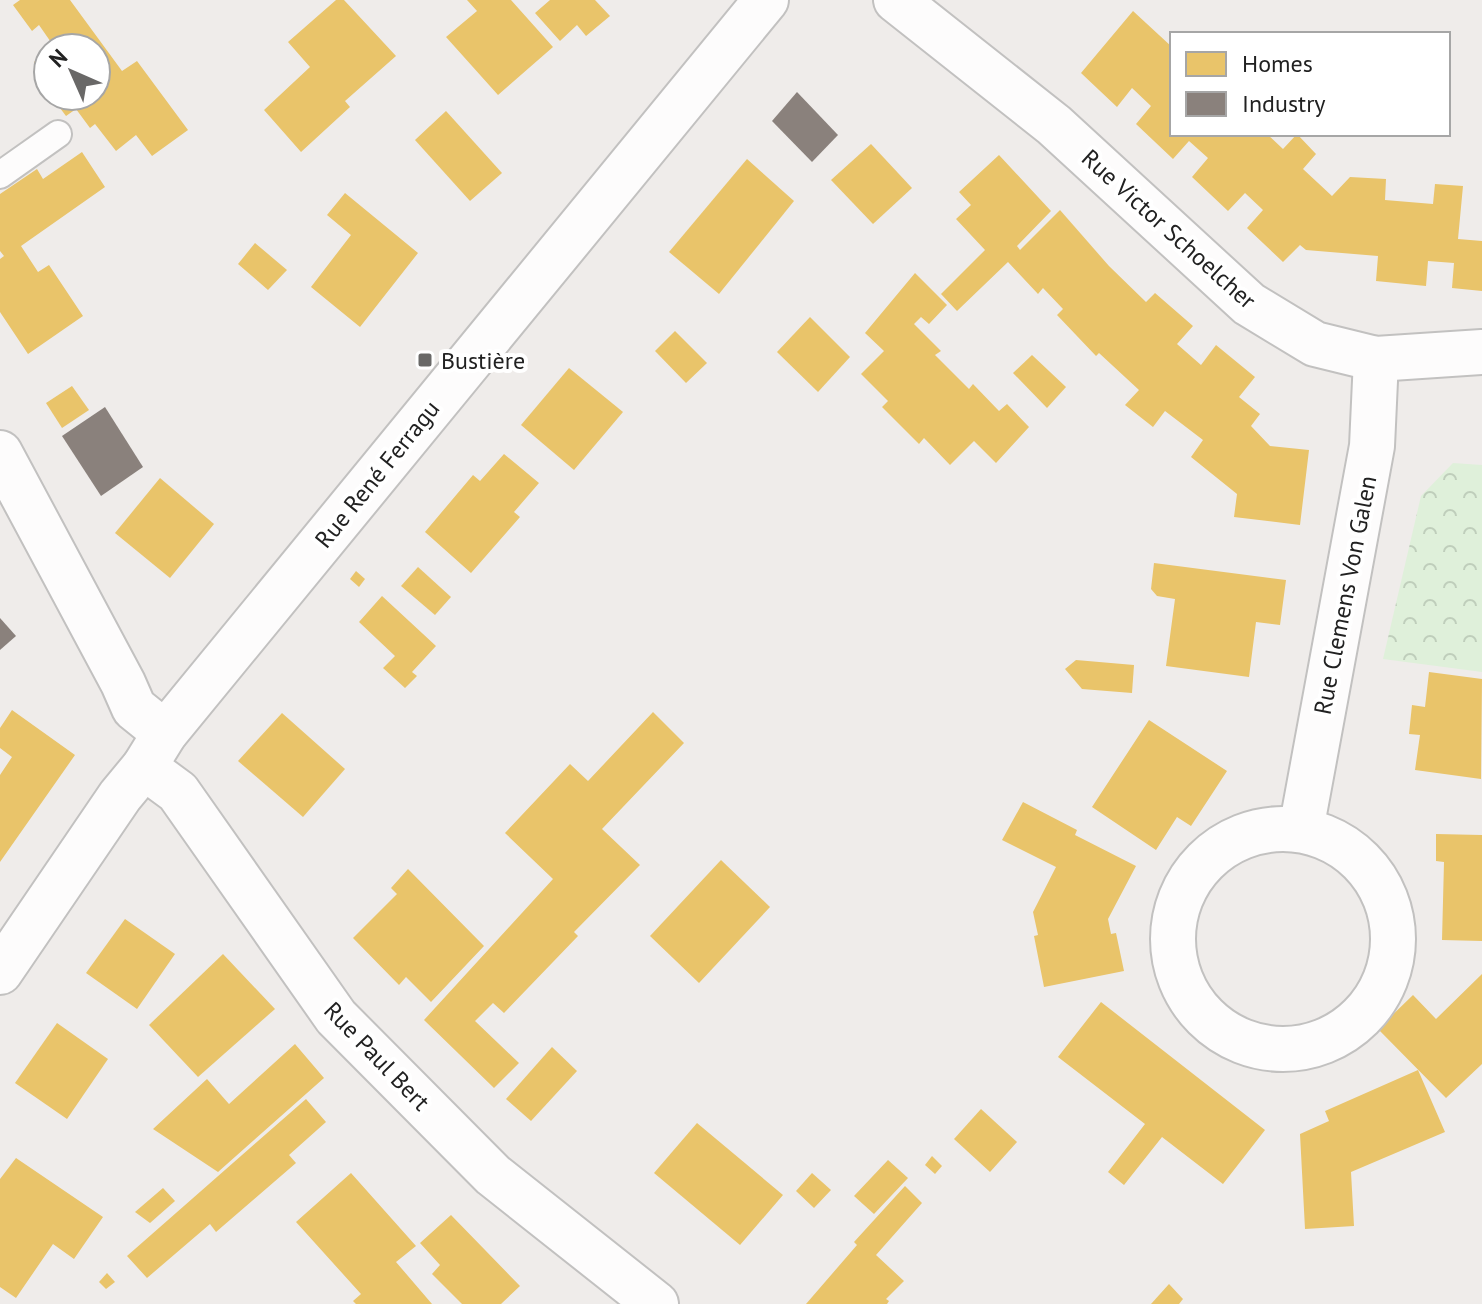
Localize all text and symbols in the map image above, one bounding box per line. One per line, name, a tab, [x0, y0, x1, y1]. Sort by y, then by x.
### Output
north arrow	[32, 32, 112, 112]
legend	[1170, 32, 1450, 136]
text: N	[43, 43, 73, 73]
text: Homes	[1242, 48, 1313, 79]
text: Industry	[1242, 88, 1326, 119]
street label: Rue Victor Schoelcher	[1075, 142, 1263, 316]
place label: Bustière	[441, 345, 525, 376]
marker: Bustière	[416, 351, 434, 369]
street label: Rue René Ferragu	[308, 394, 446, 554]
street label: Rue Clemens Von Galen	[1307, 473, 1383, 717]
street label: Rue Paul Bert	[317, 995, 437, 1117]

